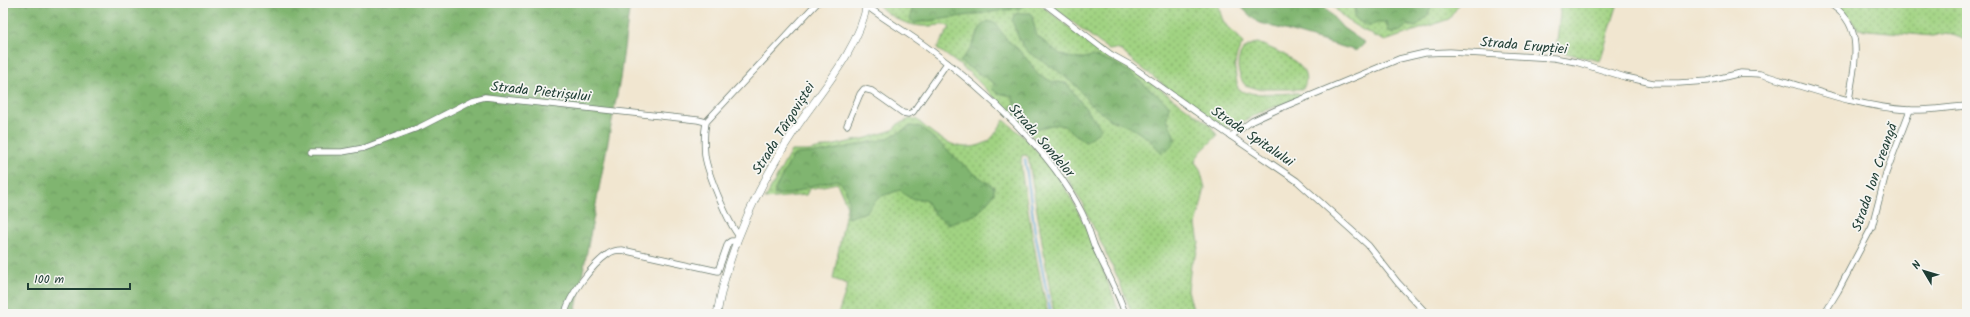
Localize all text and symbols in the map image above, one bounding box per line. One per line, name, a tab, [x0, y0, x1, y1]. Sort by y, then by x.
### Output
street label: Strada Erupției	[1479, 31, 1569, 61]
street label: Strada Pietrișului	[490, 76, 592, 108]
street label: Strada Târgoviștei	[747, 78, 821, 179]
street label: Strada Sondelor	[1003, 99, 1081, 184]
street label: Strada Spitalului	[1206, 101, 1299, 173]
street label: Strada Ion Creangă	[1846, 119, 1904, 235]
north arrow	[1904, 251, 1944, 291]
text: N	[1908, 257, 1926, 274]
scale bar	[28, 265, 130, 291]
text: 100 m	[34, 270, 65, 289]

